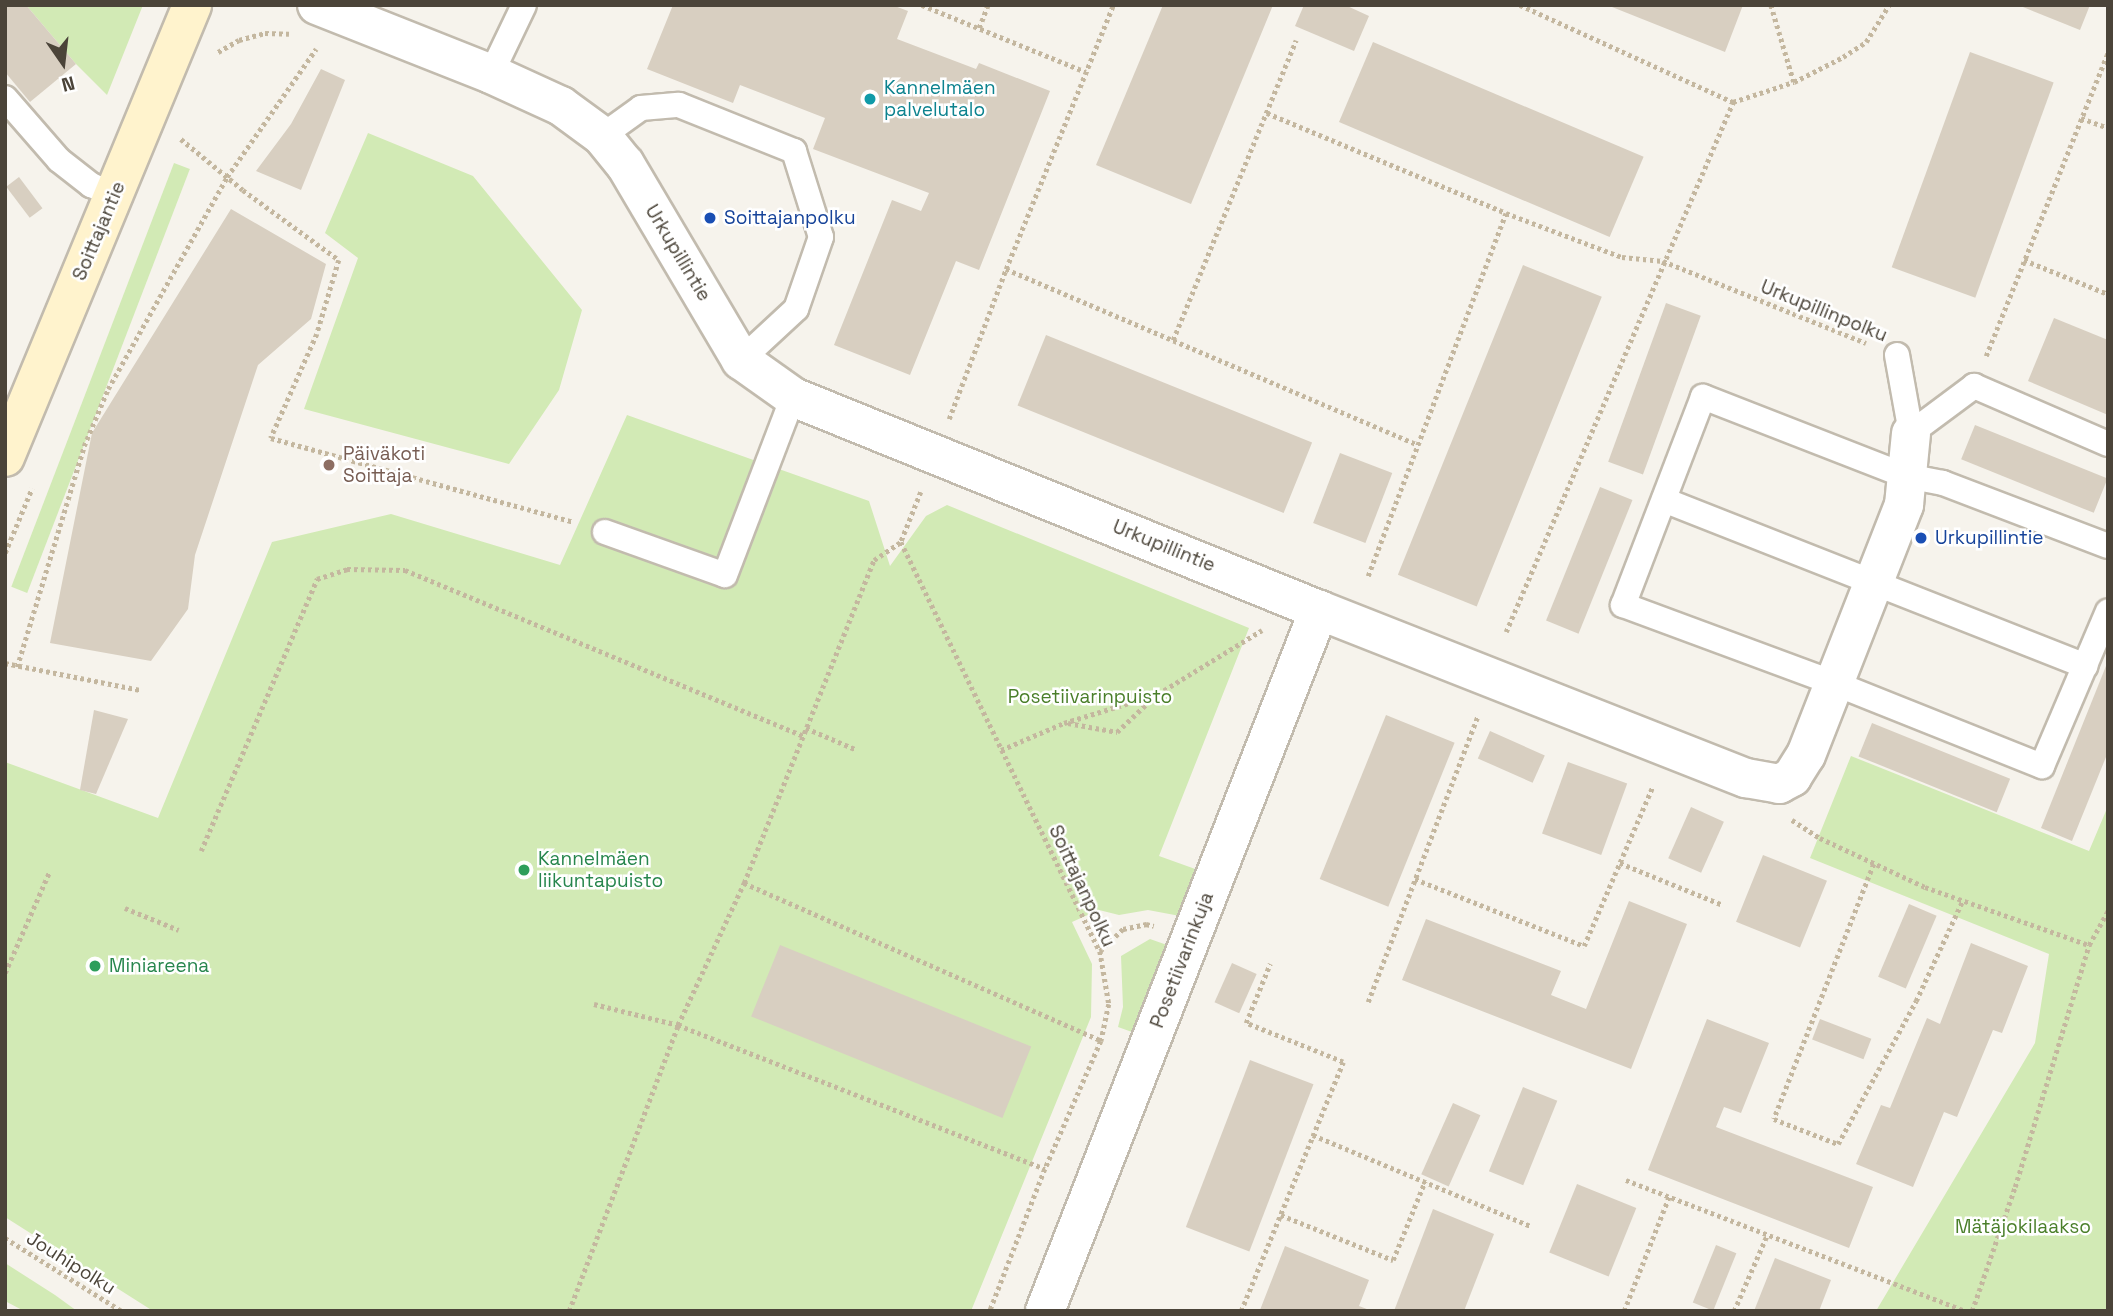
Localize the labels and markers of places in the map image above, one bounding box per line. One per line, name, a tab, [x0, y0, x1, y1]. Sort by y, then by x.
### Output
place label: Kannelmäen palvelutalo	[884, 77, 996, 121]
marker: Kannelmäen palvelutalo	[862, 91, 878, 107]
place label: Soittajanpolku	[724, 207, 856, 229]
marker: Soittajanpolku	[702, 210, 718, 226]
place label: Päiväkoti Soittaja	[343, 443, 425, 487]
marker: Päiväkoti Soittaja	[321, 457, 337, 473]
place label: Urkupillintie	[1935, 527, 2044, 549]
marker: Urkupillintie	[1913, 530, 1929, 546]
place label: Kannelmäen liikuntapuisto	[538, 848, 663, 892]
marker: Kannelmäen liikuntapuisto	[516, 862, 532, 878]
place label: Miniareena	[109, 955, 209, 977]
marker: Miniareena	[87, 958, 103, 974]

